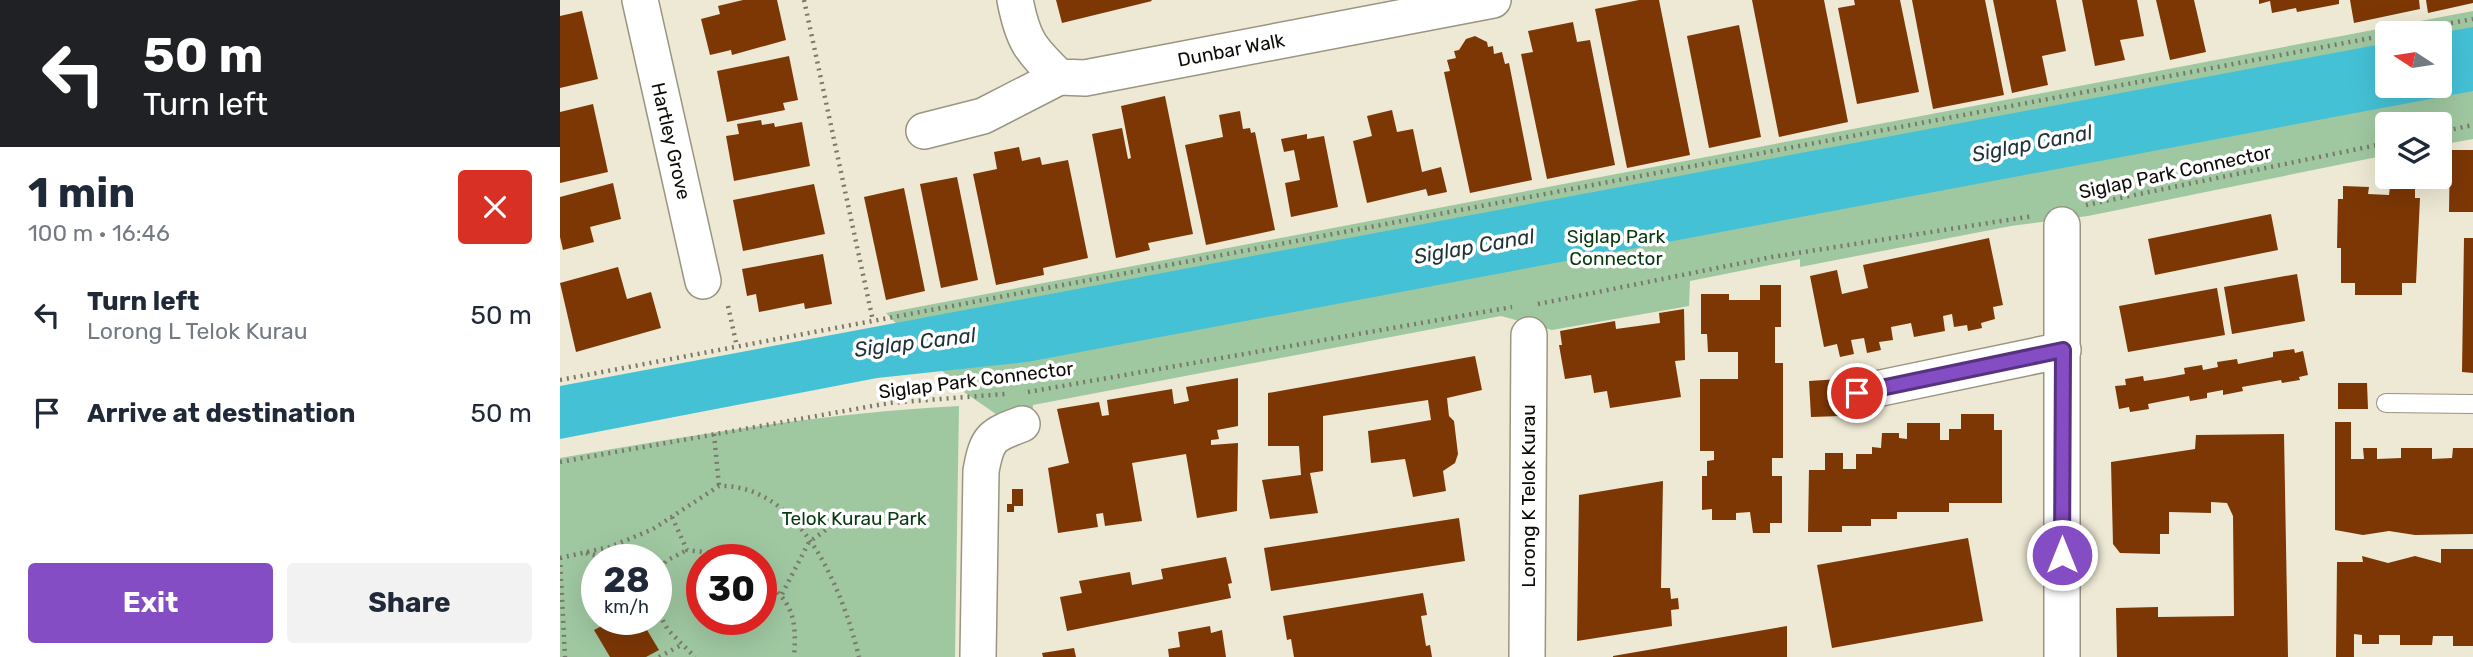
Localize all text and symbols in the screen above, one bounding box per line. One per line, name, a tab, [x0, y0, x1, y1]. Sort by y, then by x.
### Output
north arrow	[2375, 21, 2452, 98]
map controls	[2375, 21, 2452, 189]
text: 50 m	[143, 26, 263, 84]
icon: left	[28, 28, 119, 119]
street label: Dunbar Walk	[1175, 28, 1287, 72]
street label: Hartley Grove	[646, 80, 696, 202]
text: Turn left	[143, 85, 268, 123]
button: layers	[2375, 112, 2452, 189]
water label: Siglap Canal	[1970, 119, 2095, 167]
street label: Siglap Park Connector	[2077, 140, 2274, 204]
text: 1 min	[28, 168, 135, 218]
button: close	[458, 170, 532, 244]
text: 100 m · 16:46	[28, 219, 170, 247]
water label: Siglap Canal	[1412, 223, 1537, 269]
park label: Siglap Park Connector	[1567, 225, 1665, 270]
text: Turn left	[87, 286, 199, 317]
icon: left	[28, 296, 66, 334]
text: 50 m	[471, 300, 532, 331]
text: Lorong L Telok Kurau	[87, 317, 308, 345]
water label: Siglap Canal	[853, 322, 978, 362]
street label: Siglap Park Connector	[877, 357, 1075, 403]
pin	[1827, 363, 1887, 423]
icon: arrive	[1838, 374, 1876, 412]
icon: arrive	[28, 394, 66, 432]
text: Arrive at destination	[87, 398, 355, 429]
text: 50 m	[471, 398, 532, 429]
street label: Lorong K Telok Kurau	[1517, 404, 1540, 588]
park label: Telok Kurau Park	[781, 507, 927, 530]
position arrow	[2025, 518, 2099, 592]
speed limit sign: 30	[686, 544, 777, 635]
text: 28	[603, 559, 650, 601]
button: Exit	[28, 563, 273, 643]
button: Share	[287, 563, 532, 643]
text: km/h	[604, 596, 649, 618]

